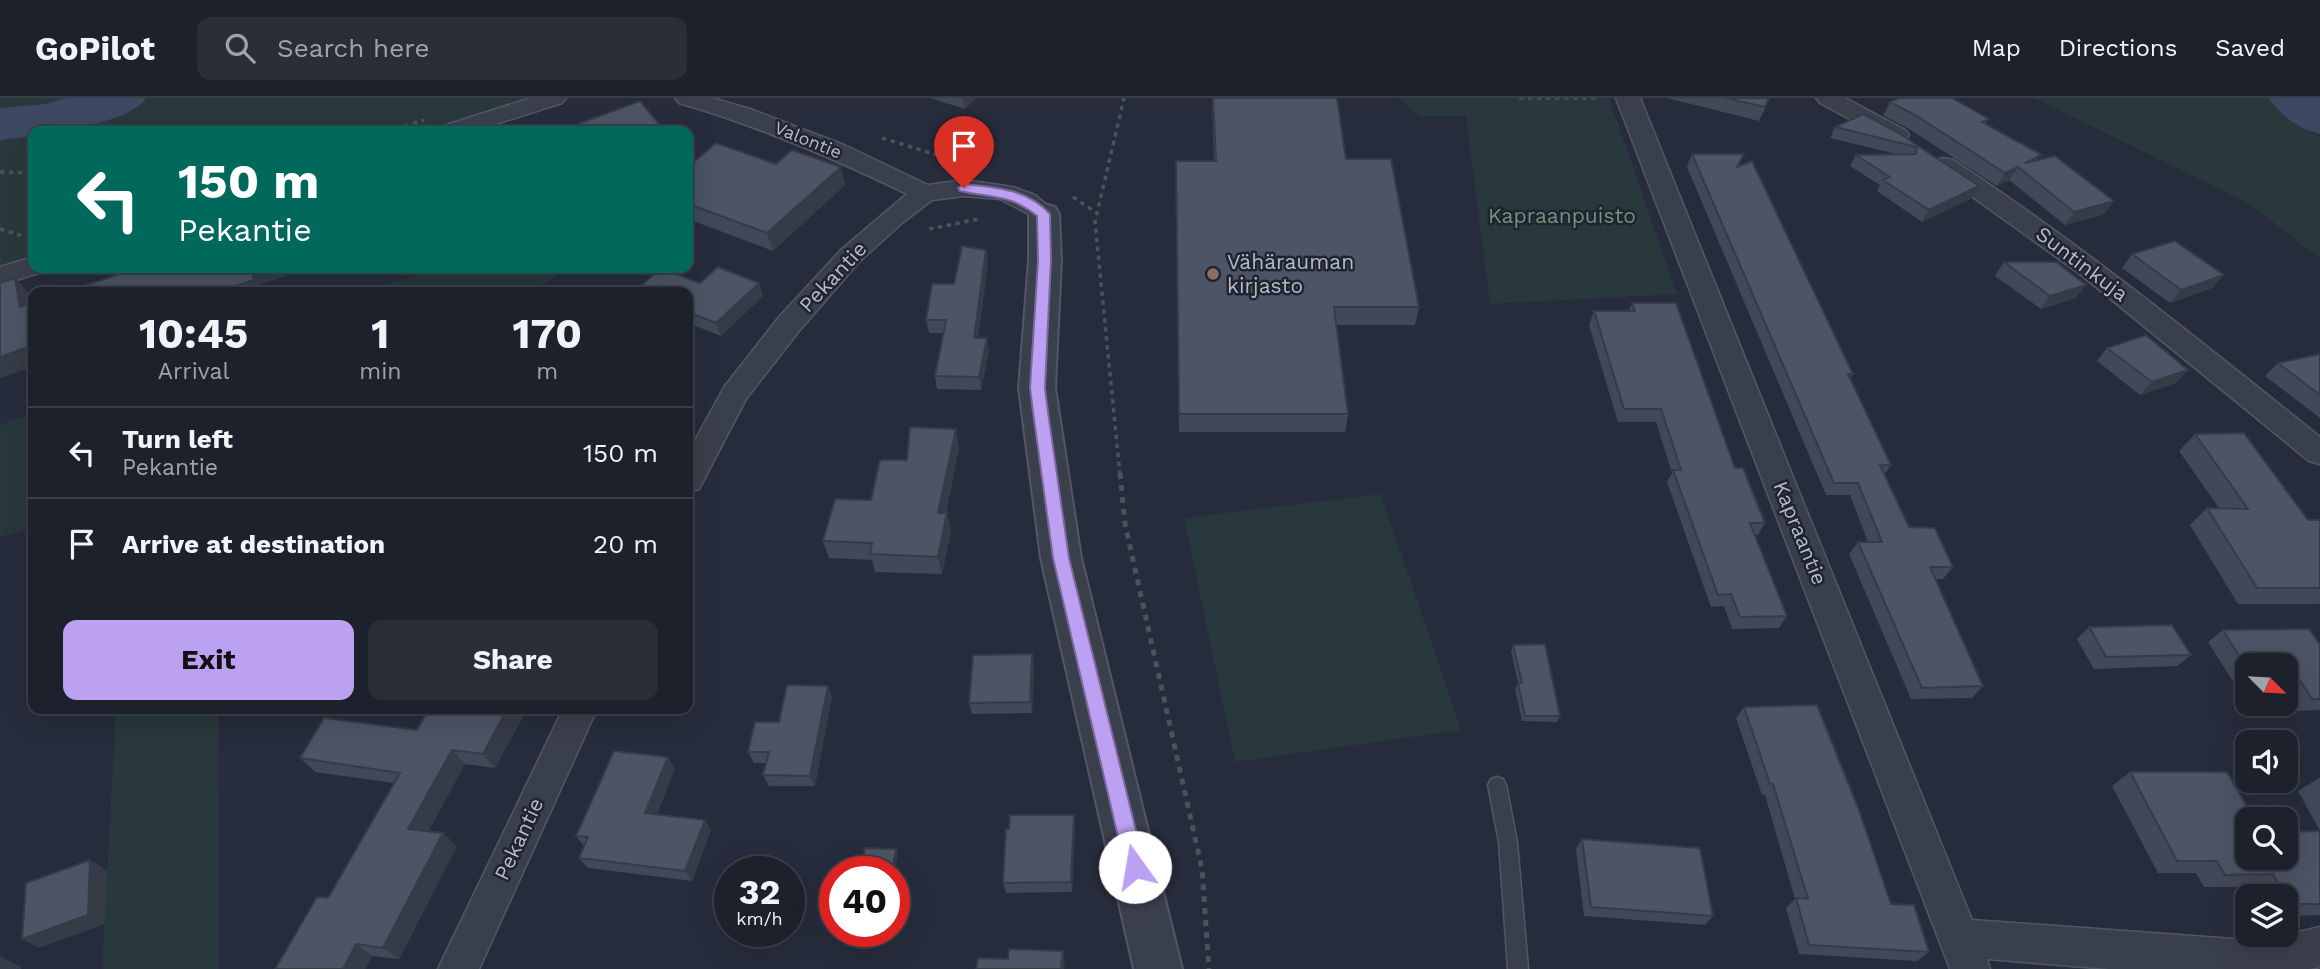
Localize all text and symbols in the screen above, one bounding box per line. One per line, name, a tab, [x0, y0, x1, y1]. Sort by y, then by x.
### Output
search box	[197, 17, 687, 80]
text: GoPilot	[35, 29, 155, 68]
icon: search	[221, 29, 259, 67]
text: Search here	[277, 33, 429, 63]
text: Map	[1972, 34, 2021, 62]
text: Directions	[2059, 34, 2177, 62]
text: Saved	[2215, 34, 2285, 62]
pin	[934, 116, 994, 188]
street label: Valontie	[771, 117, 845, 163]
icon: arrive	[945, 127, 983, 165]
text: 150 m	[178, 152, 319, 210]
icon: left	[63, 154, 154, 245]
park label: Kapraanpuisto	[1488, 203, 1636, 228]
text: Pekantie	[178, 211, 312, 249]
street label: Suntinkuja	[2031, 221, 2133, 306]
street label: Pekantie	[794, 236, 872, 317]
place label: Vähärauman kirjasto	[1227, 249, 1354, 298]
marker: Vähärauman kirjasto	[1205, 266, 1221, 282]
text: 10:45	[139, 309, 248, 358]
text: 1	[371, 309, 389, 358]
text: 170	[512, 309, 582, 358]
text: Arrival	[158, 358, 230, 385]
text: min	[359, 358, 402, 385]
text: m	[536, 358, 558, 385]
text: Turn left	[122, 424, 233, 454]
icon: left	[63, 434, 101, 472]
text: 150 m	[583, 438, 658, 468]
text: Pekantie	[122, 454, 218, 481]
street label: Kapraantie	[1768, 477, 1833, 588]
icon: arrive	[63, 525, 101, 563]
text: Arrive at destination	[122, 529, 385, 559]
text: 20 m	[593, 529, 658, 559]
button: Exit	[63, 620, 354, 700]
button: Share	[368, 620, 658, 700]
north arrow	[2235, 653, 2298, 716]
map controls	[2235, 653, 2298, 947]
button: sound	[2235, 730, 2298, 793]
street label: Pekantie	[489, 794, 548, 884]
button: search	[2235, 807, 2298, 870]
position arrow	[1098, 830, 1172, 904]
speed limit sign: 40	[819, 856, 910, 947]
text: 32	[739, 871, 780, 913]
button: layers	[2235, 884, 2298, 947]
text: km/h	[736, 908, 783, 929]

